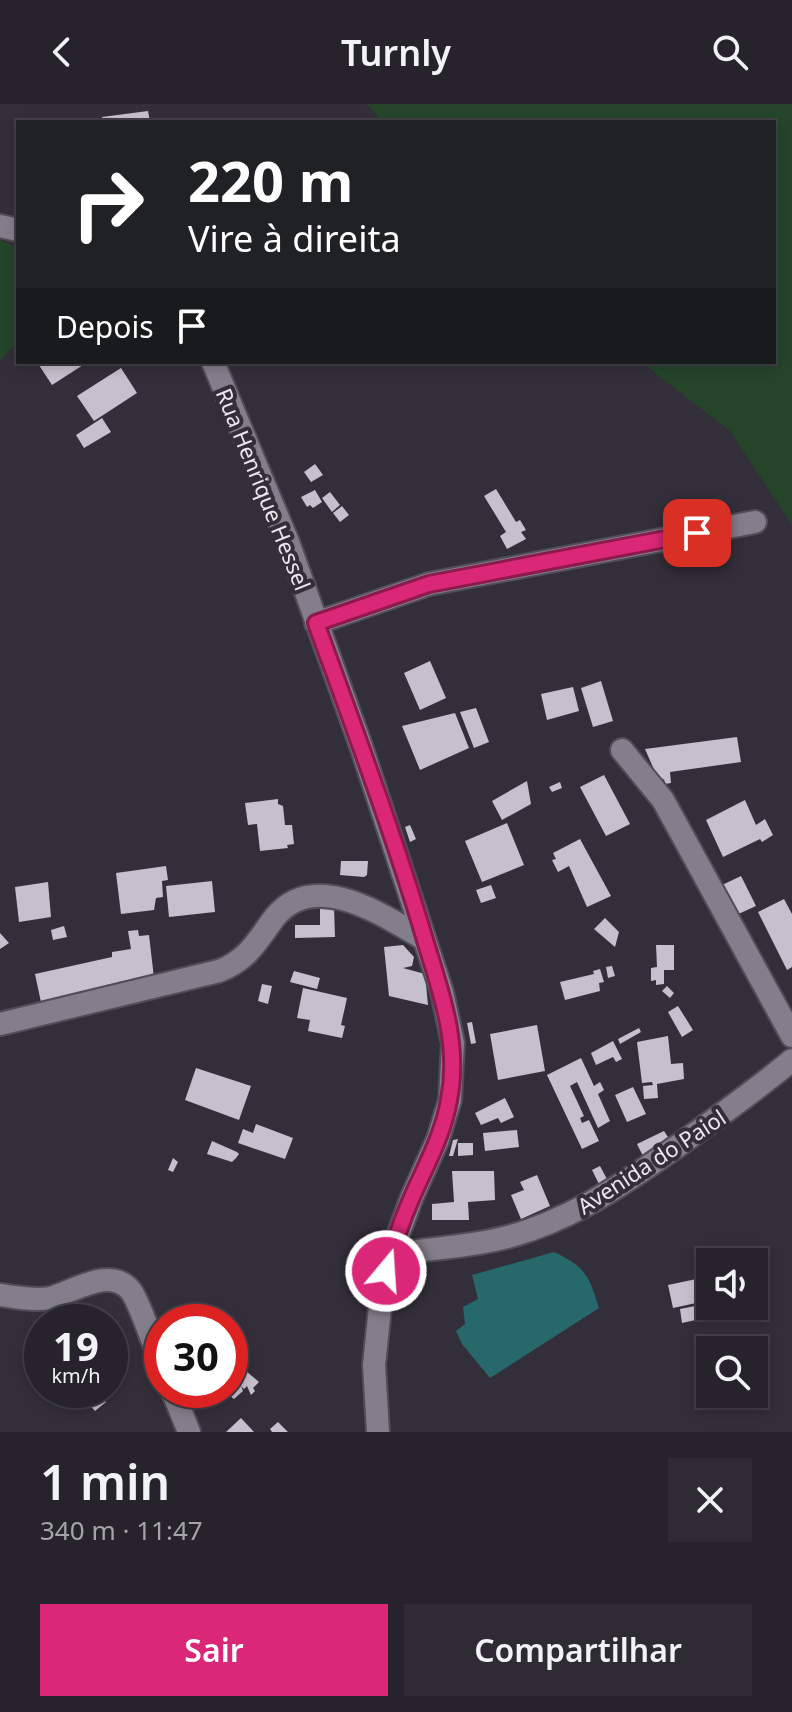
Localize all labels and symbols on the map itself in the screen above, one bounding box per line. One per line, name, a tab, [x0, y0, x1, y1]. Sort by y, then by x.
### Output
street label: Rua Henrique Hessel	[210, 383, 318, 595]
pin	[663, 499, 731, 567]
street label: Avenida do Paiol	[571, 1102, 731, 1220]
position arrow	[344, 1229, 428, 1313]
speed limit sign: 30	[144, 1304, 248, 1408]

